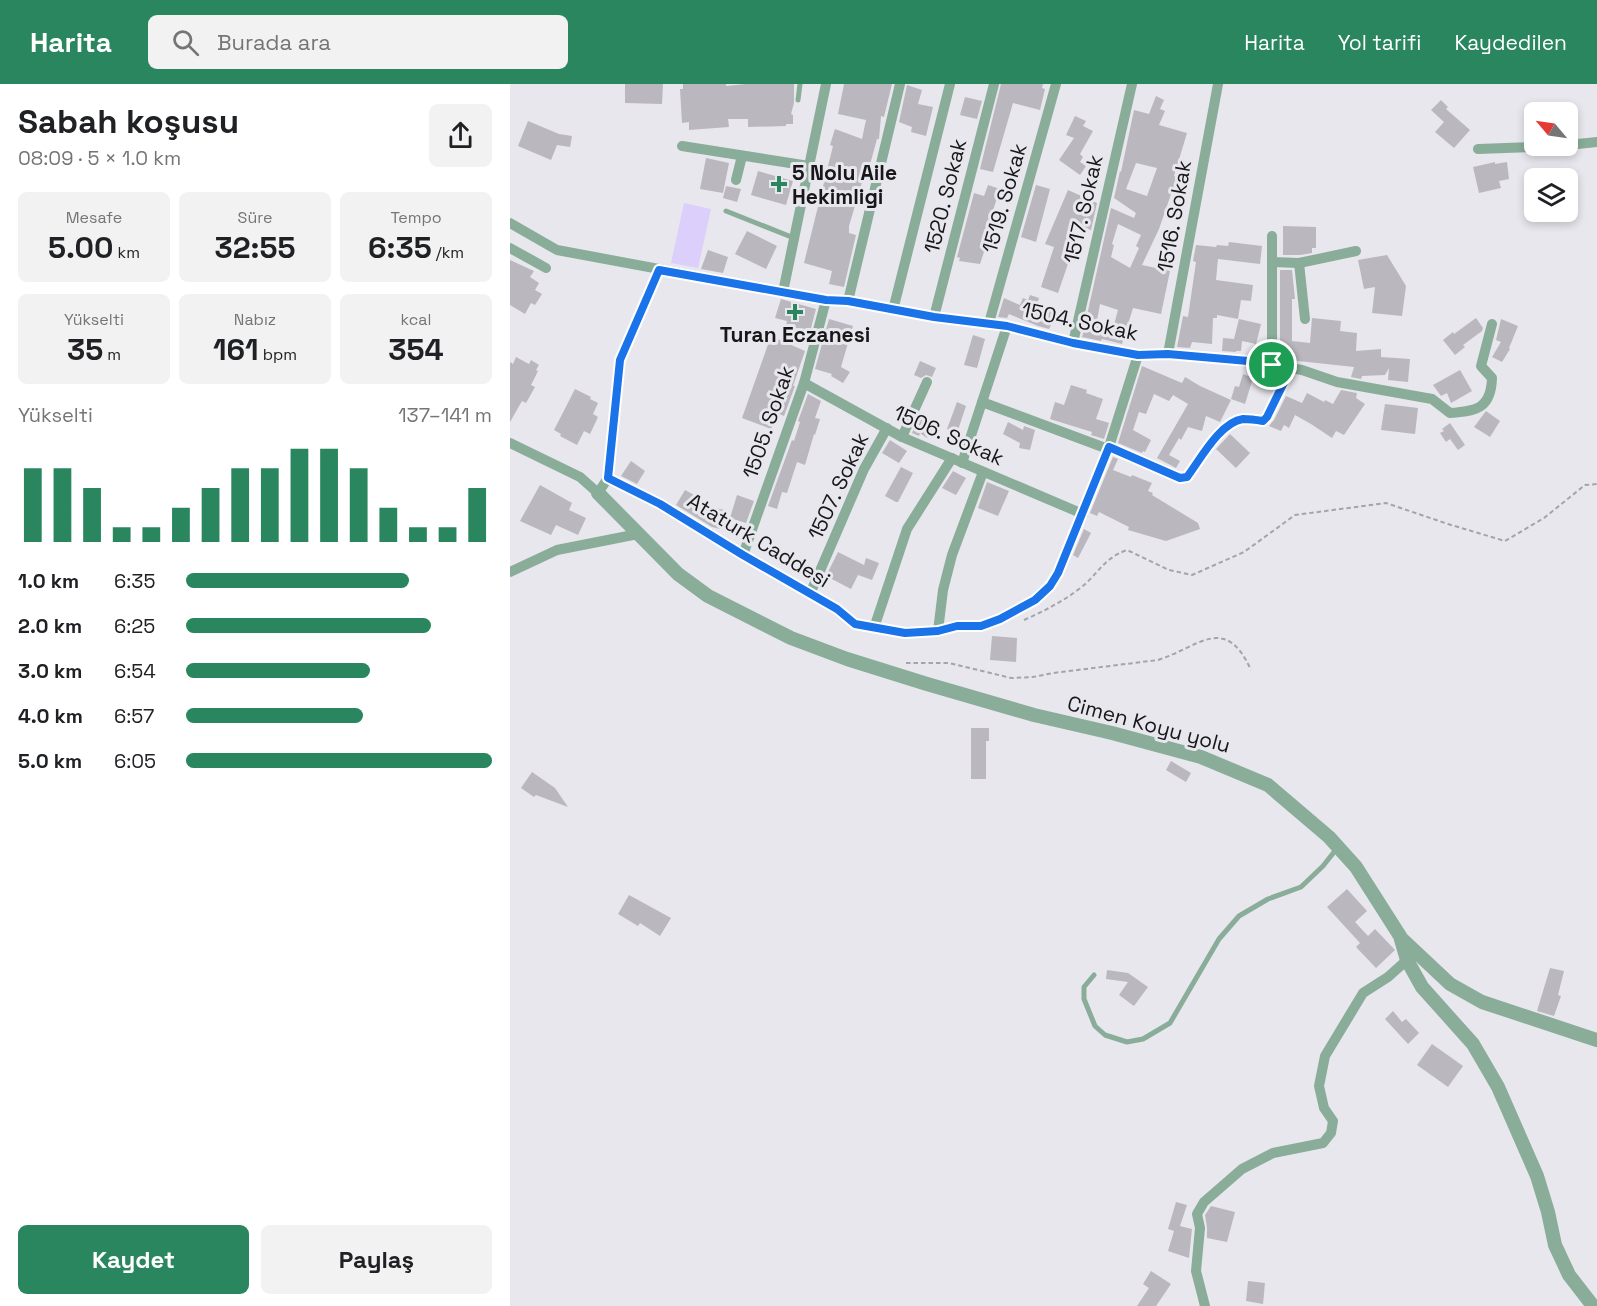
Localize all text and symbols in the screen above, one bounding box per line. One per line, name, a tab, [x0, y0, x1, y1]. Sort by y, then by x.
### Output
search box	[148, 15, 568, 69]
text: Harita	[30, 24, 112, 60]
icon: search	[169, 26, 202, 59]
text: Burada ara	[217, 28, 331, 56]
text: Harita	[1244, 29, 1305, 56]
text: Yol tarifi	[1338, 29, 1421, 56]
text: Kaydedilen	[1454, 29, 1567, 56]
text: Sabah koşusu	[18, 101, 239, 143]
north arrow	[1524, 102, 1578, 156]
map controls	[1524, 102, 1578, 222]
button: share	[429, 104, 492, 167]
street label: 1520. Sokak	[918, 136, 972, 256]
street label: 1519. Sokak	[975, 140, 1033, 256]
text: 08:09 · 5 × 1.0 km	[18, 145, 181, 171]
street label: 1517. Sokak	[1057, 152, 1109, 266]
street label: 1516. Sokak	[1151, 158, 1197, 274]
place label: 5 Nolu Aile Hekimligi	[792, 159, 897, 210]
button: layers	[1524, 168, 1578, 222]
marker: 5 Nolu Aile Hekimligi	[770, 175, 788, 193]
text: Mesafe	[66, 207, 122, 228]
text: Süre	[238, 207, 272, 228]
text: Tempo	[390, 207, 442, 228]
text: 5.00	[48, 228, 113, 267]
text: 32:55	[215, 228, 296, 267]
text: 6:35	[368, 228, 432, 267]
text: km	[113, 242, 140, 263]
text: /km	[432, 242, 464, 263]
street label: 1504. Sokak	[1019, 296, 1141, 346]
marker: Turan Eczanesi	[788, 305, 802, 319]
text: Yükselti	[64, 309, 124, 330]
text: Nabız	[234, 309, 276, 330]
text: kcal	[401, 309, 431, 330]
place label: Turan Eczanesi	[720, 321, 870, 348]
text: 35	[67, 330, 103, 369]
text: 161	[213, 330, 259, 369]
text: 354	[388, 330, 444, 369]
pin	[1246, 339, 1297, 390]
text: m	[103, 344, 121, 365]
text: bpm	[259, 344, 297, 365]
icon: arrive	[1255, 348, 1288, 381]
street label: 1505. Sokak	[736, 362, 800, 482]
street label: 1506. Sokak	[890, 399, 1008, 471]
text: Yükselti	[18, 402, 93, 428]
text: 137–141 m	[398, 402, 492, 428]
street label: 1507. Sokak	[801, 428, 875, 544]
street label: Ataturk Caddesi	[683, 487, 835, 593]
text: 1.0 km	[18, 568, 79, 594]
text: 6:35	[114, 568, 155, 594]
text: 2.0 km	[18, 613, 82, 639]
text: 6:25	[114, 613, 155, 639]
text: 3.0 km	[18, 658, 82, 684]
text: 6:54	[114, 658, 156, 684]
street label: Cimen Koyu yolu	[1065, 689, 1233, 759]
text: 4.0 km	[18, 703, 83, 729]
text: 6:57	[114, 703, 154, 729]
text: 5.0 km	[18, 748, 82, 774]
text: 6:05	[114, 748, 156, 774]
button: Kaydet	[18, 1225, 249, 1294]
button: Paylaş	[261, 1225, 492, 1294]

